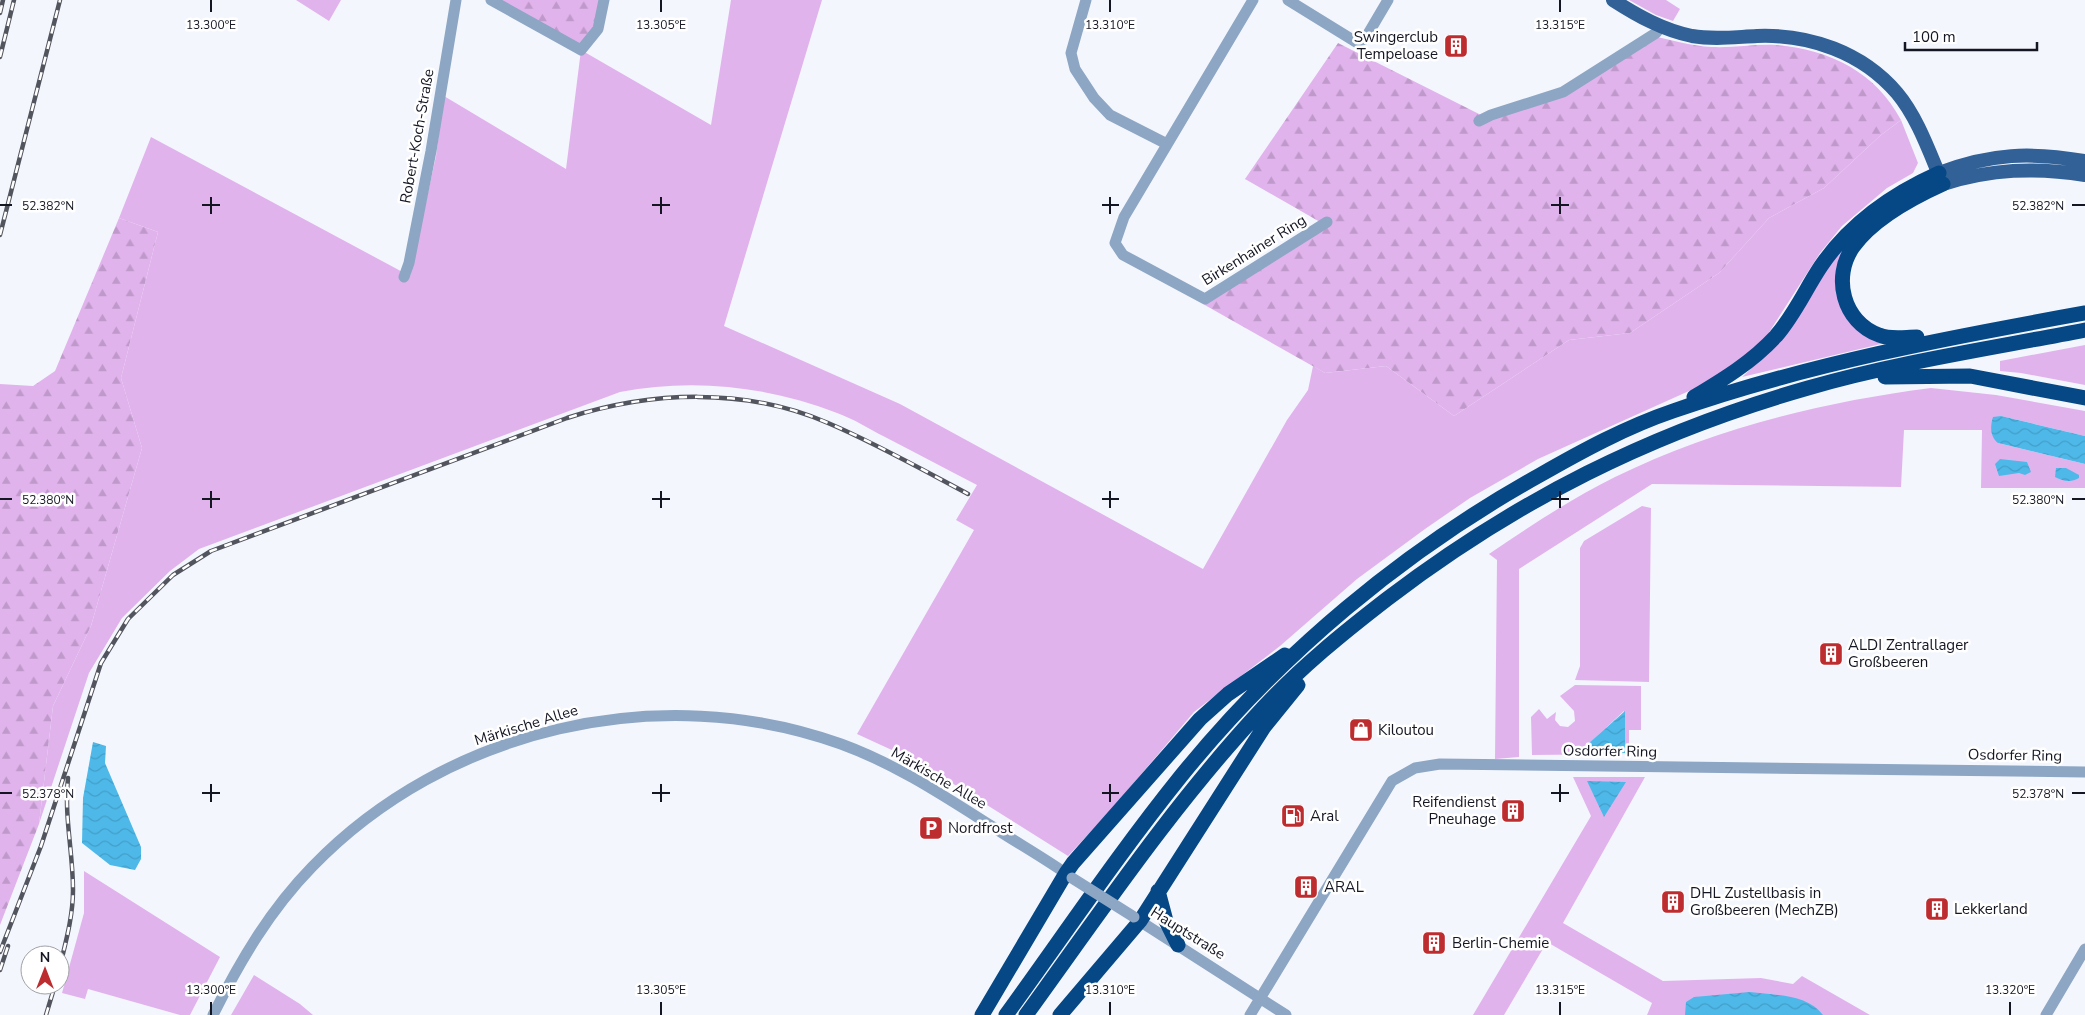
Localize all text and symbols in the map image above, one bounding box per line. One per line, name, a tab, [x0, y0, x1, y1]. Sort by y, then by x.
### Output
text: 13.300°E	[186, 17, 236, 33]
text: 13.305°E	[636, 17, 686, 33]
text: 13.310°E	[1085, 17, 1135, 33]
text: 13.315°E	[1535, 17, 1585, 33]
scale bar	[1905, 20, 2038, 52]
place label: Swingerclub Tempeloase	[1354, 27, 1438, 64]
text: 100 m	[1912, 27, 1956, 47]
building icon: Swingerclub Tempeloase	[1443, 33, 1469, 59]
street label: Robert-Koch-Straße	[395, 67, 439, 205]
text: 52.382°N	[22, 198, 74, 214]
text: 52.382°N	[2012, 198, 2064, 214]
street label: Birkenhainer Ring	[1198, 210, 1310, 290]
text: 52.380°N	[22, 492, 74, 508]
text: 52.380°N	[2012, 492, 2064, 508]
place label: ALDI Zentrallager Großbeeren	[1848, 635, 1969, 672]
building icon: ALDI Zentrallager Großbeeren	[1818, 641, 1844, 667]
street label: Märkische Allee	[472, 700, 580, 750]
shop icon: Kiloutou	[1348, 717, 1374, 743]
place label: Kiloutou	[1378, 720, 1434, 740]
street label: Osdorfer Ring	[1563, 740, 1657, 762]
street label: Märkische Allee	[888, 743, 990, 814]
street label: Osdorfer Ring	[1968, 744, 2062, 766]
text: 52.378°N	[22, 786, 74, 802]
text: 52.378°N	[2012, 786, 2064, 802]
place label: Reifendienst Pneuhage	[1412, 792, 1497, 829]
building icon: Reifendienst Pneuhage	[1500, 798, 1526, 824]
fuel station icon: Aral	[1280, 803, 1306, 829]
place label: Aral	[1310, 806, 1339, 826]
parking icon: Nordfrost	[918, 815, 944, 841]
place label: Nordfrost	[948, 818, 1013, 838]
building icon: ARAL	[1293, 874, 1319, 900]
place label: ARAL	[1324, 877, 1364, 897]
place label: DHL Zustellbasis in Großbeeren (MechZB)	[1690, 883, 1839, 920]
building icon: DHL Zustellbasis in Großbeeren (MechZB)	[1660, 889, 1686, 915]
building icon: Lekkerland	[1924, 896, 1950, 922]
place label: Lekkerland	[1954, 899, 2028, 919]
street label: Hauptstraße	[1147, 902, 1229, 964]
building icon: Berlin-Chemie	[1421, 930, 1447, 956]
place label: Berlin-Chemie	[1452, 933, 1549, 953]
north arrow	[20, 945, 70, 995]
text: N	[40, 948, 50, 967]
text: 13.300°E	[186, 982, 236, 998]
text: 13.305°E	[636, 982, 686, 998]
text: 13.310°E	[1085, 982, 1135, 998]
text: 13.315°E	[1535, 982, 1585, 998]
text: 13.320°E	[1985, 982, 2035, 998]

